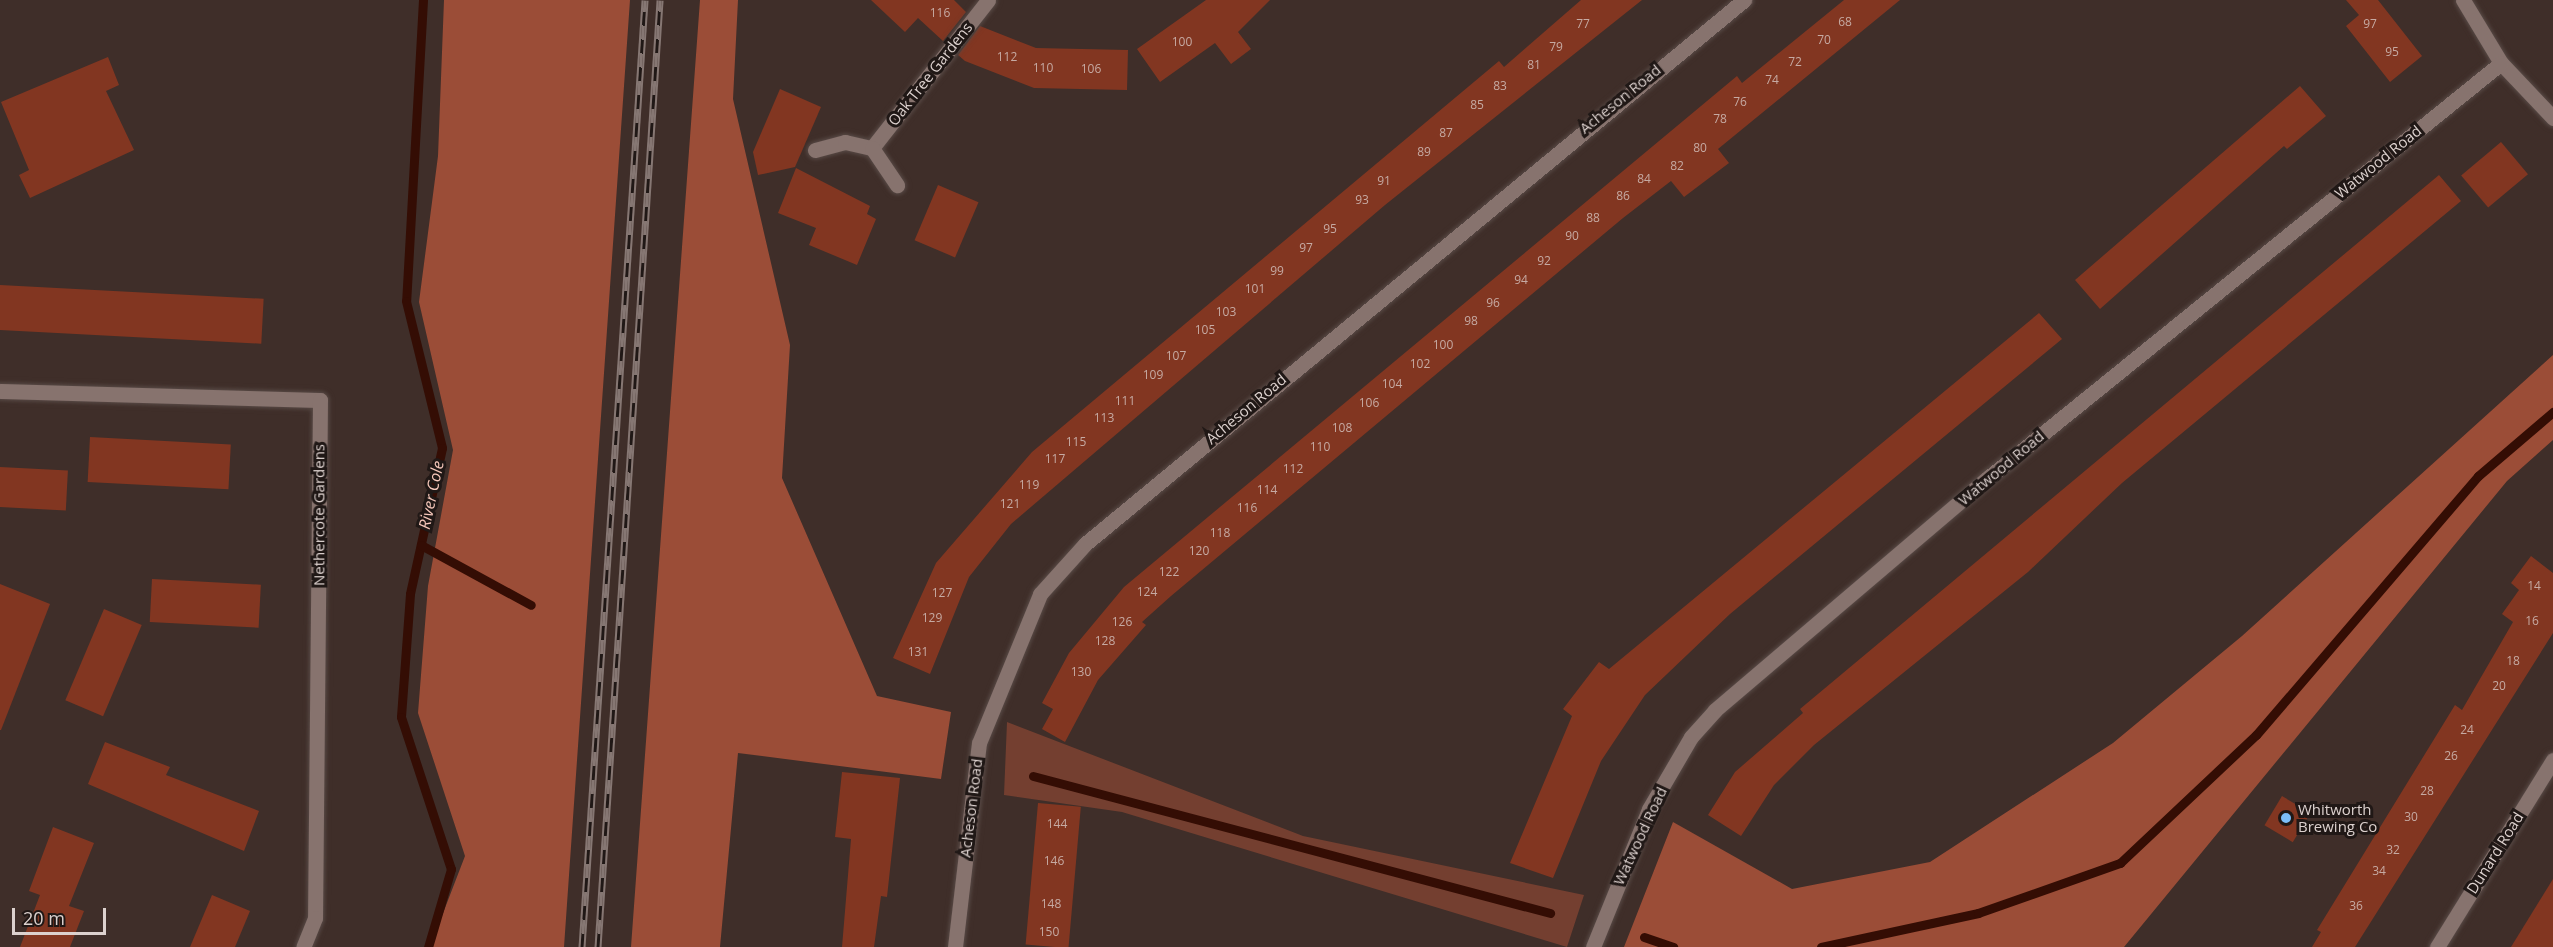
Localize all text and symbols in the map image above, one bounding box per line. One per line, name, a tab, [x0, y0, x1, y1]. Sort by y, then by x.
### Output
house number: 116	[930, 6, 950, 20]
house number: 68	[1838, 15, 1852, 29]
house number: 77	[1576, 17, 1590, 31]
house number: 97	[2363, 17, 2377, 31]
street label: Oak Tree Gardens	[884, 19, 976, 129]
house number: 70	[1817, 33, 1831, 47]
house number: 100	[1172, 35, 1192, 49]
house number: 79	[1549, 40, 1563, 54]
house number: 95	[2385, 45, 2399, 59]
house number: 112	[997, 50, 1017, 64]
house number: 72	[1788, 55, 1802, 69]
house number: 81	[1527, 58, 1541, 72]
house number: 110	[1033, 61, 1053, 75]
street label: Acheson Road	[1576, 61, 1664, 137]
house number: 106	[1081, 62, 1101, 76]
house number: 74	[1765, 73, 1779, 87]
house number: 83	[1493, 79, 1507, 93]
house number: 76	[1733, 95, 1747, 109]
house number: 85	[1470, 98, 1484, 112]
house number: 78	[1713, 112, 1727, 126]
street label: Watwood Road	[2331, 122, 2425, 202]
house number: 87	[1439, 126, 1453, 140]
house number: 80	[1693, 141, 1707, 155]
house number: 89	[1417, 145, 1431, 159]
house number: 82	[1670, 159, 1684, 173]
house number: 84	[1637, 172, 1651, 186]
house number: 91	[1377, 174, 1391, 188]
house number: 86	[1616, 189, 1630, 203]
house number: 93	[1355, 193, 1369, 207]
house number: 88	[1586, 211, 1600, 225]
house number: 95	[1323, 222, 1337, 236]
house number: 90	[1565, 229, 1579, 243]
house number: 97	[1299, 241, 1313, 255]
house number: 92	[1537, 254, 1551, 268]
house number: 99	[1270, 264, 1284, 278]
house number: 94	[1514, 273, 1528, 287]
house number: 101	[1245, 282, 1265, 296]
house number: 96	[1486, 296, 1500, 310]
house number: 103	[1216, 305, 1236, 319]
house number: 98	[1464, 314, 1478, 328]
house number: 105	[1195, 323, 1215, 337]
house number: 100	[1433, 338, 1453, 352]
house number: 107	[1166, 349, 1186, 363]
house number: 102	[1410, 357, 1430, 371]
house number: 109	[1143, 368, 1163, 382]
street label: Acheson Road	[1202, 370, 1290, 448]
house number: 104	[1382, 377, 1402, 391]
house number: 111	[1115, 394, 1135, 408]
house number: 106	[1359, 396, 1379, 410]
house number: 113	[1094, 411, 1114, 425]
house number: 108	[1332, 421, 1352, 435]
street label: Watwood Road	[1955, 427, 2047, 509]
house number: 115	[1066, 435, 1086, 449]
house number: 110	[1310, 440, 1330, 454]
street label: Nethercote Gardens	[310, 444, 328, 586]
house number: 117	[1045, 452, 1065, 466]
water label: River Cole	[414, 459, 448, 531]
house number: 112	[1283, 462, 1303, 476]
house number: 119	[1019, 478, 1039, 492]
house number: 114	[1257, 483, 1277, 497]
house number: 121	[1000, 497, 1020, 511]
house number: 116	[1237, 501, 1257, 515]
house number: 118	[1210, 526, 1230, 540]
house number: 120	[1189, 544, 1209, 558]
house number: 122	[1159, 565, 1179, 579]
house number: 14	[2527, 579, 2541, 593]
house number: 124	[1137, 585, 1157, 599]
house number: 127	[932, 586, 952, 600]
house number: 129	[922, 611, 942, 625]
house number: 16	[2525, 614, 2539, 628]
house number: 126	[1112, 615, 1132, 629]
house number: 128	[1095, 634, 1115, 648]
house number: 131	[908, 645, 928, 659]
house number: 18	[2506, 654, 2520, 668]
house number: 130	[1071, 665, 1091, 679]
house number: 20	[2492, 679, 2506, 693]
house number: 24	[2460, 723, 2474, 737]
house number: 26	[2444, 749, 2458, 763]
street label: Acheson Road	[956, 758, 986, 858]
street label: Watwood Road	[1609, 784, 1671, 888]
house number: 28	[2420, 784, 2434, 798]
place label: Whitworth Brewing Co	[2298, 800, 2377, 835]
street label: Dunard Road	[2463, 809, 2527, 897]
house number: 30	[2404, 810, 2418, 824]
marker: Whitworth Brewing Co	[2279, 811, 2293, 825]
house number: 144	[1047, 817, 1067, 831]
house number: 32	[2386, 843, 2400, 857]
house number: 146	[1044, 854, 1064, 868]
house number: 34	[2372, 864, 2386, 878]
scale bar	[15, 896, 110, 934]
house number: 148	[1041, 897, 1061, 911]
house number: 36	[2349, 899, 2363, 913]
text: 20 m	[23, 906, 65, 930]
house number: 150	[1039, 925, 1059, 939]

